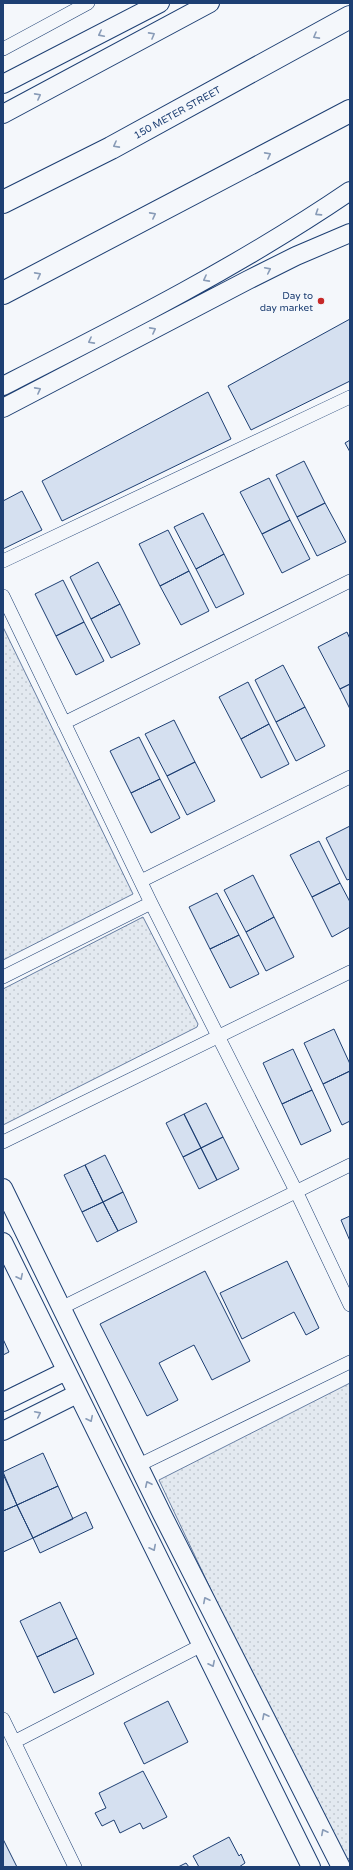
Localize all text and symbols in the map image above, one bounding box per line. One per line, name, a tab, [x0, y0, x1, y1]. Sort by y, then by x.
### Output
one-way arrow	[98, 29, 105, 37]
one-way arrow	[313, 31, 320, 39]
one-way arrow	[148, 32, 155, 39]
street label: 150 METER STREET	[132, 84, 223, 142]
one-way arrow	[33, 93, 41, 100]
one-way arrow	[113, 141, 120, 148]
one-way arrow	[264, 152, 271, 160]
one-way arrow	[315, 208, 322, 216]
one-way arrow	[149, 212, 156, 220]
one-way arrow	[264, 267, 271, 274]
one-way arrow	[33, 272, 41, 280]
one-way arrow	[203, 274, 210, 282]
place label: Day to day market	[260, 290, 313, 314]
marker: Day to day market	[316, 296, 326, 306]
one-way arrow	[148, 327, 156, 334]
one-way arrow	[88, 336, 96, 344]
one-way arrow	[33, 387, 41, 395]
one-way arrow	[15, 1273, 23, 1280]
one-way arrow	[34, 1411, 41, 1419]
one-way arrow	[85, 1415, 93, 1422]
one-way arrow	[145, 1481, 153, 1488]
one-way arrow	[148, 1544, 156, 1551]
one-way arrow	[203, 1597, 211, 1605]
one-way arrow	[207, 1660, 215, 1668]
one-way arrow	[262, 1713, 270, 1721]
one-way arrow	[321, 1829, 329, 1836]

